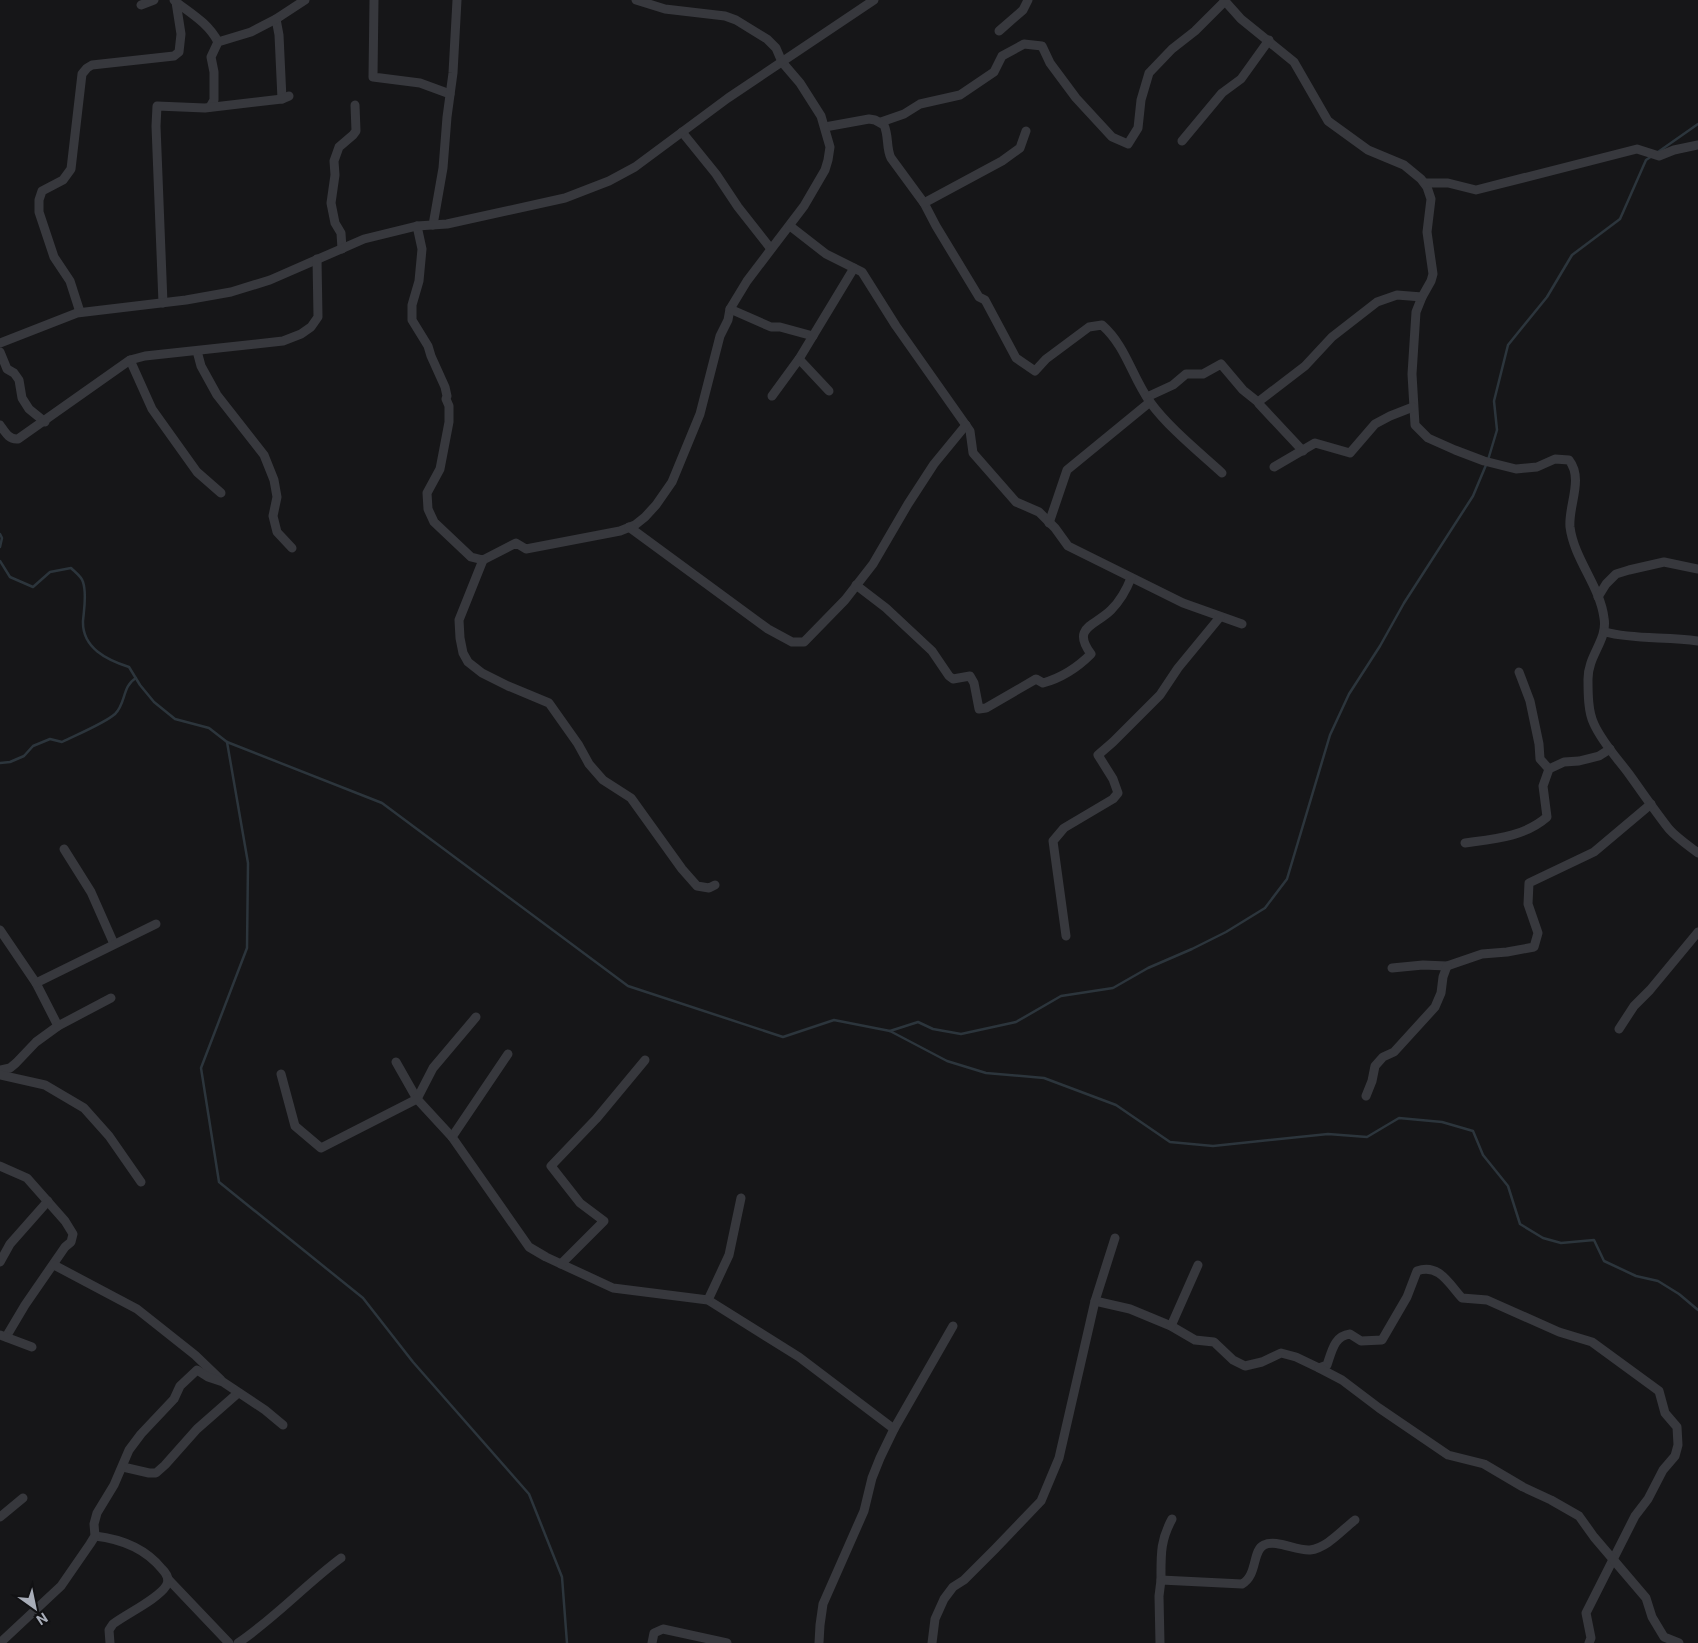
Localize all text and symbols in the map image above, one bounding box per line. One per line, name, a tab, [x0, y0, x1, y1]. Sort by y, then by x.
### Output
north arrow	[10, 1583, 60, 1633]
text: N	[34, 1609, 51, 1628]

